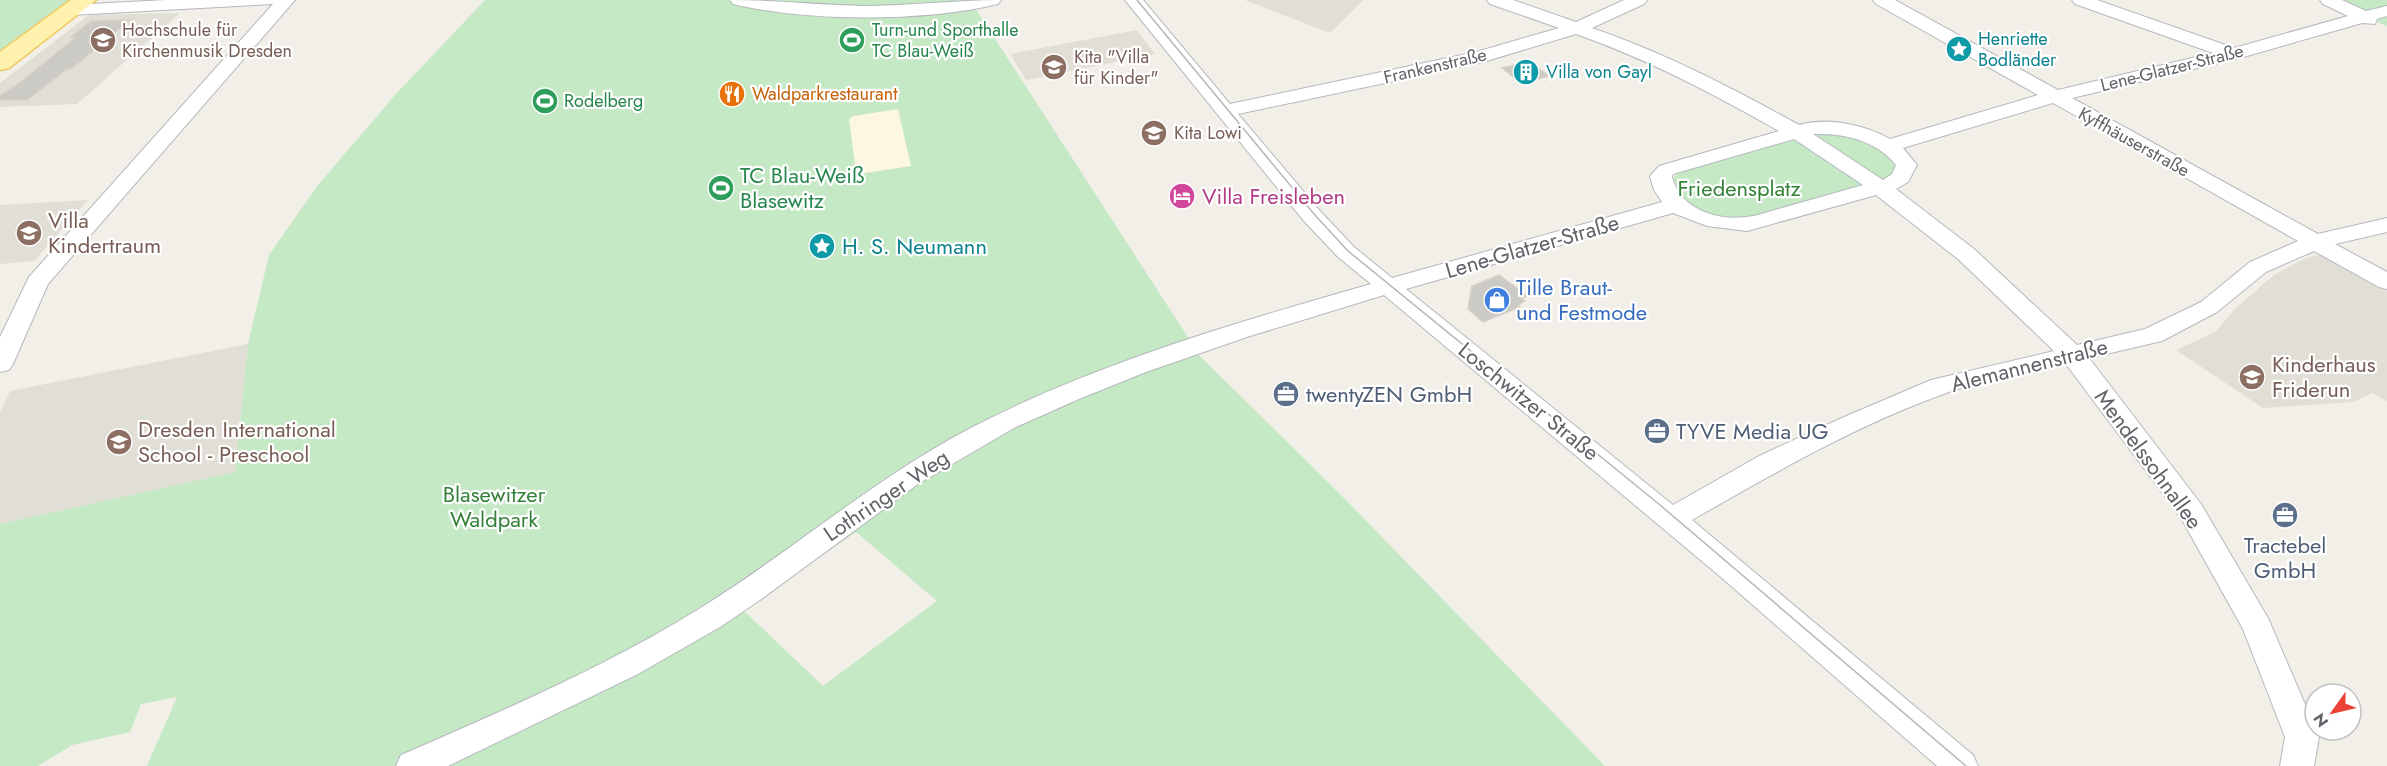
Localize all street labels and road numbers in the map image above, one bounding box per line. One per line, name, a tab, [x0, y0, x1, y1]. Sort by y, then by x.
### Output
street label: Lene-Glatzer-Straße	[2098, 38, 2246, 98]
street label: Frankenstraße	[1381, 42, 1489, 90]
street label: Kyffhäuserstraße	[2074, 101, 2194, 183]
street label: Lene-Glatzer-Straße	[1441, 206, 1623, 286]
street label: Alemannenstraße	[1947, 330, 2111, 400]
street label: Loschwitzer Straße	[1452, 334, 1606, 468]
street label: Mendelssohnallee	[2087, 383, 2211, 535]
street label: Lothringer Weg	[817, 441, 955, 549]

